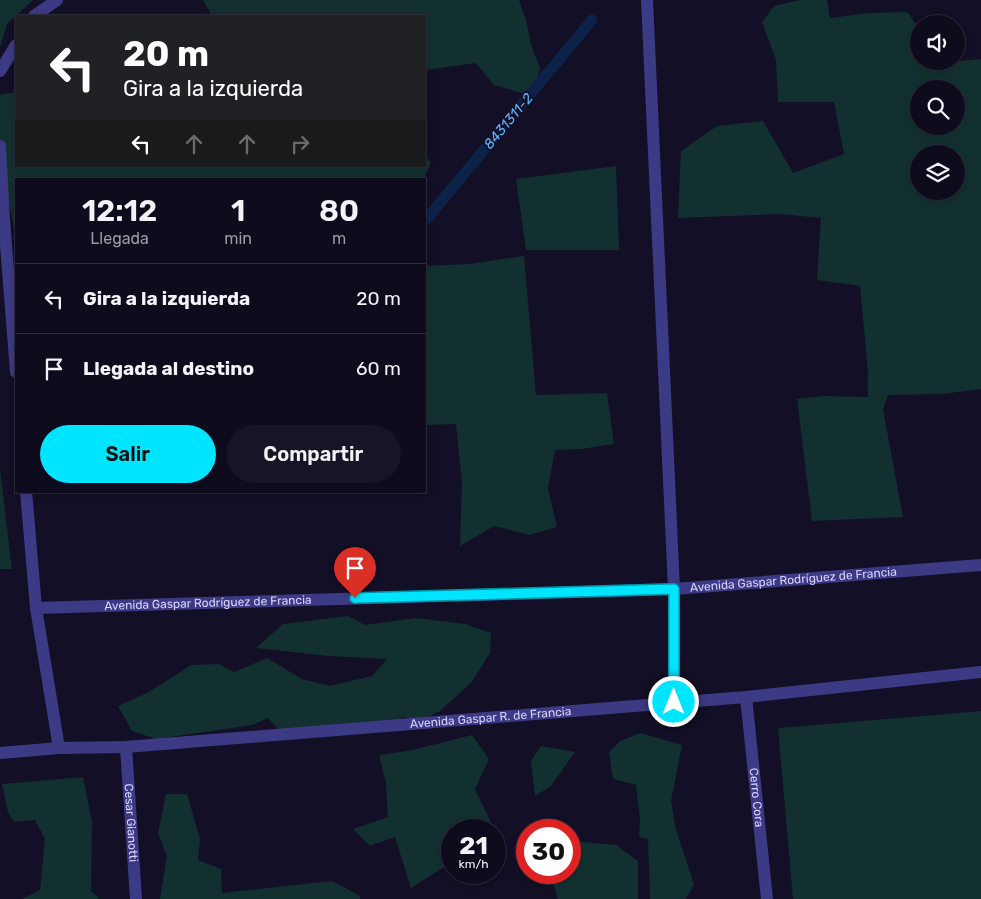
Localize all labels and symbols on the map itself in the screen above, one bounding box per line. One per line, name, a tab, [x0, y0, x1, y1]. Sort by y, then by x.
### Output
water label: 8431311-2	[480, 90, 537, 153]
pin	[334, 547, 376, 598]
street label: Avenida Gaspar Rodríguez de Francia	[689, 565, 897, 595]
street label: Avenida Gaspar Rodríguez de Francia	[104, 593, 312, 613]
position arrow	[647, 675, 699, 727]
street label: Avenida Gaspar R. de Francia	[409, 704, 572, 731]
street label: Cerro Cora	[746, 767, 766, 828]
street label: Cesar Gianotti	[121, 783, 141, 863]
speed limit sign: 30	[516, 819, 581, 884]

